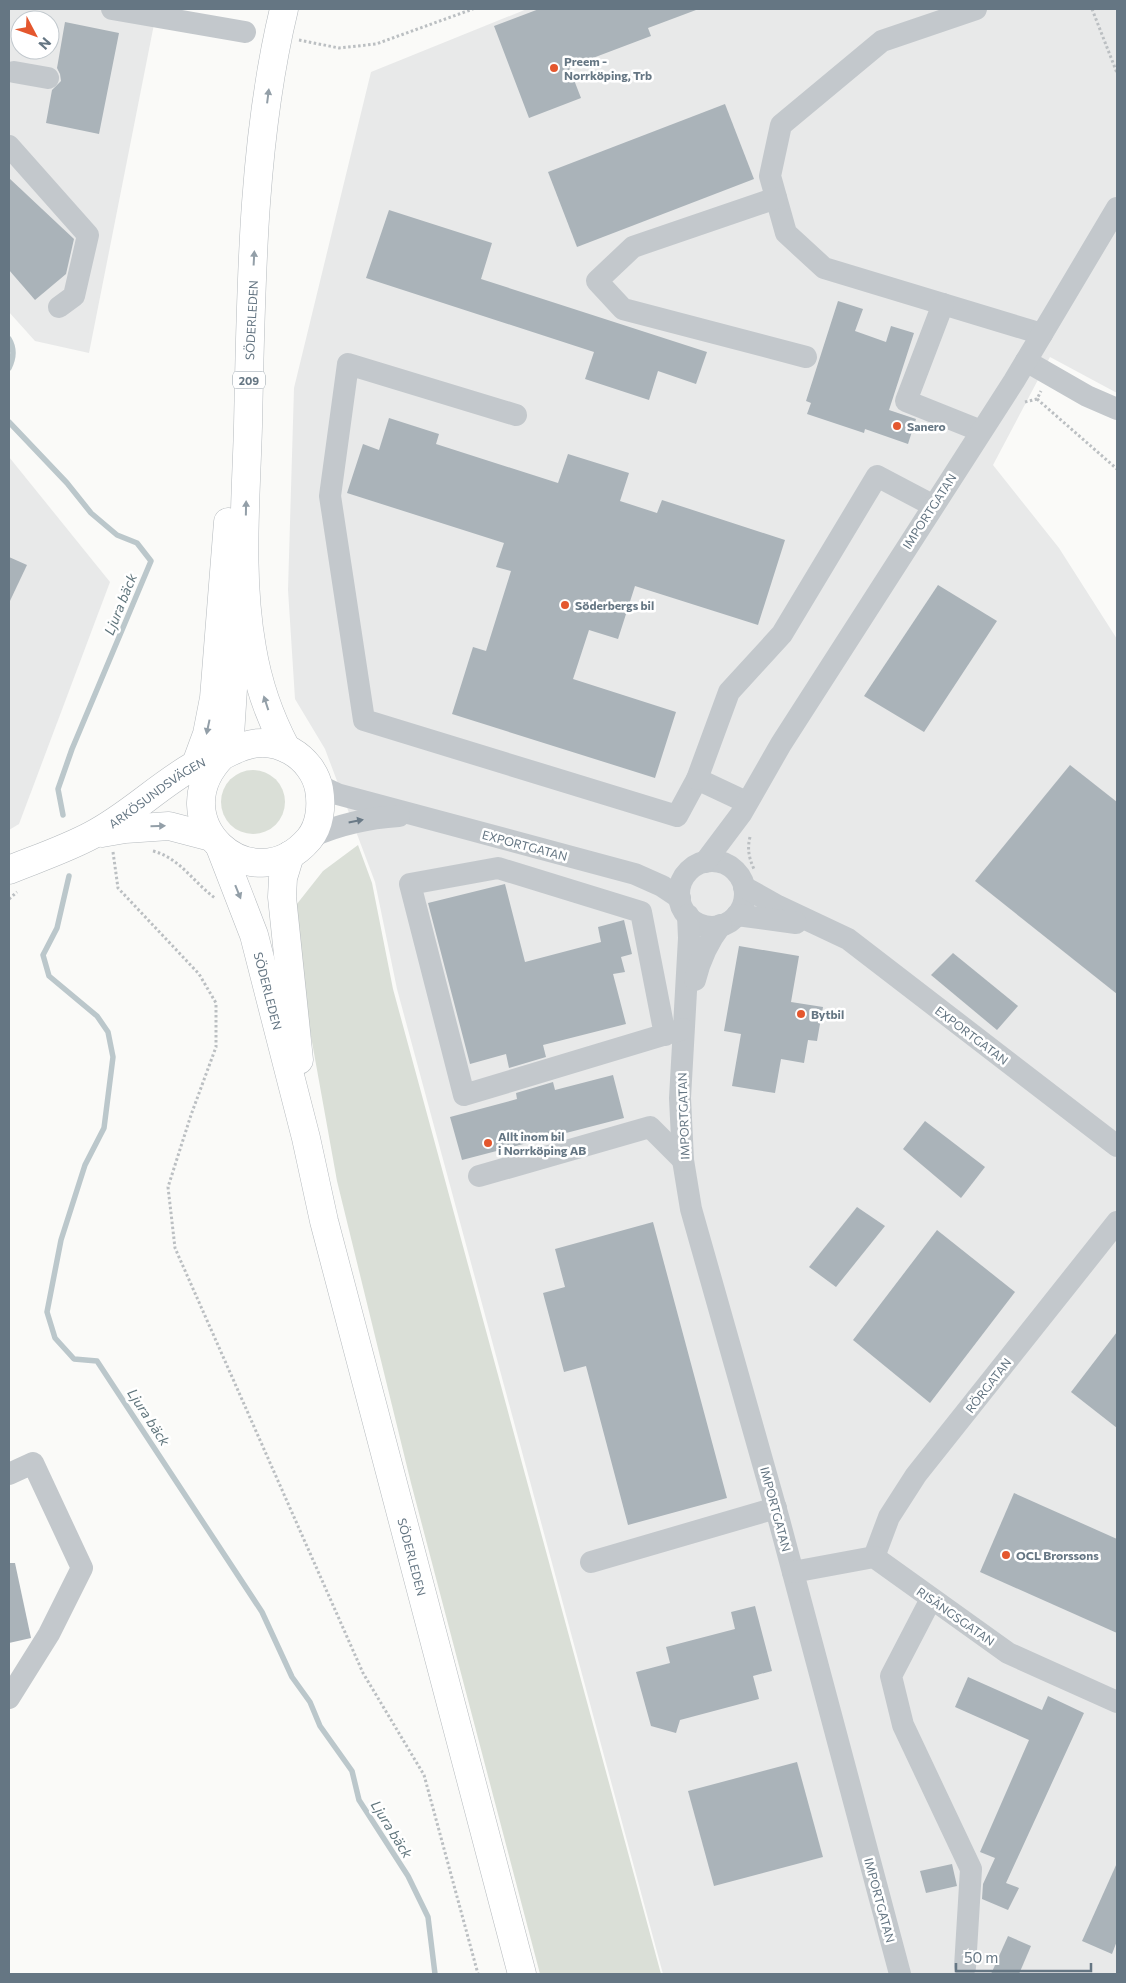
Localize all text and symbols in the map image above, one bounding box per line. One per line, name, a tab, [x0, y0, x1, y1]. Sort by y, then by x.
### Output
north arrow	[10, 10, 60, 60]
text: N	[35, 34, 55, 53]
place label: Preem - Norrköping, Trb	[564, 54, 652, 82]
marker: Preem - Norrköping, Trb	[548, 62, 560, 74]
one-way arrow	[264, 88, 272, 104]
one-way arrow	[250, 250, 258, 266]
street label: SÖDERLEDEN	[242, 280, 260, 360]
road number: 209	[233, 372, 265, 388]
place label: Sanero	[907, 419, 946, 433]
marker: Sanero	[891, 420, 903, 432]
street label: IMPORTGATAN	[899, 471, 959, 551]
one-way arrow	[242, 500, 250, 516]
water label: Ljura bäck	[100, 570, 140, 637]
place label: Söderbergs bil	[575, 598, 654, 612]
marker: Söderbergs bil	[559, 599, 571, 611]
one-way arrow	[262, 696, 269, 711]
one-way arrow	[204, 720, 212, 736]
street label: ARKÖSUNDSVÄGEN	[106, 754, 207, 831]
one-way arrow	[349, 817, 364, 825]
one-way arrow	[151, 822, 167, 830]
street label: EXPORTGATAN	[481, 827, 569, 863]
one-way arrow	[234, 885, 242, 900]
street label: SÖDERLEDEN	[252, 950, 285, 1031]
street label: EXPORTGATAN	[933, 1003, 1011, 1067]
place label: Bytbil	[811, 1007, 844, 1021]
marker: Bytbil	[795, 1008, 807, 1020]
street label: IMPORTGATAN	[674, 1072, 692, 1160]
place label: Allt inom bil i Norrköping AB	[498, 1129, 586, 1157]
marker: Allt inom bil i Norrköping AB	[482, 1137, 494, 1149]
street label: RÖRGATAN	[962, 1355, 1014, 1415]
water label: Ljura bäck	[124, 1385, 174, 1449]
street label: IMPORTGATAN	[758, 1465, 794, 1553]
street label: SÖDERLEDEN	[395, 1516, 429, 1597]
place label: OCL Brorssons	[1016, 1548, 1099, 1562]
marker: OCL Brorssons	[1000, 1549, 1012, 1561]
street label: RISÄNGSGATAN	[914, 1584, 998, 1648]
water label: Ljura bäck	[368, 1797, 417, 1861]
street label: IMPORTGATAN	[862, 1856, 898, 1944]
scale bar	[956, 1940, 1091, 1972]
text: 50 m	[964, 1948, 998, 1966]

